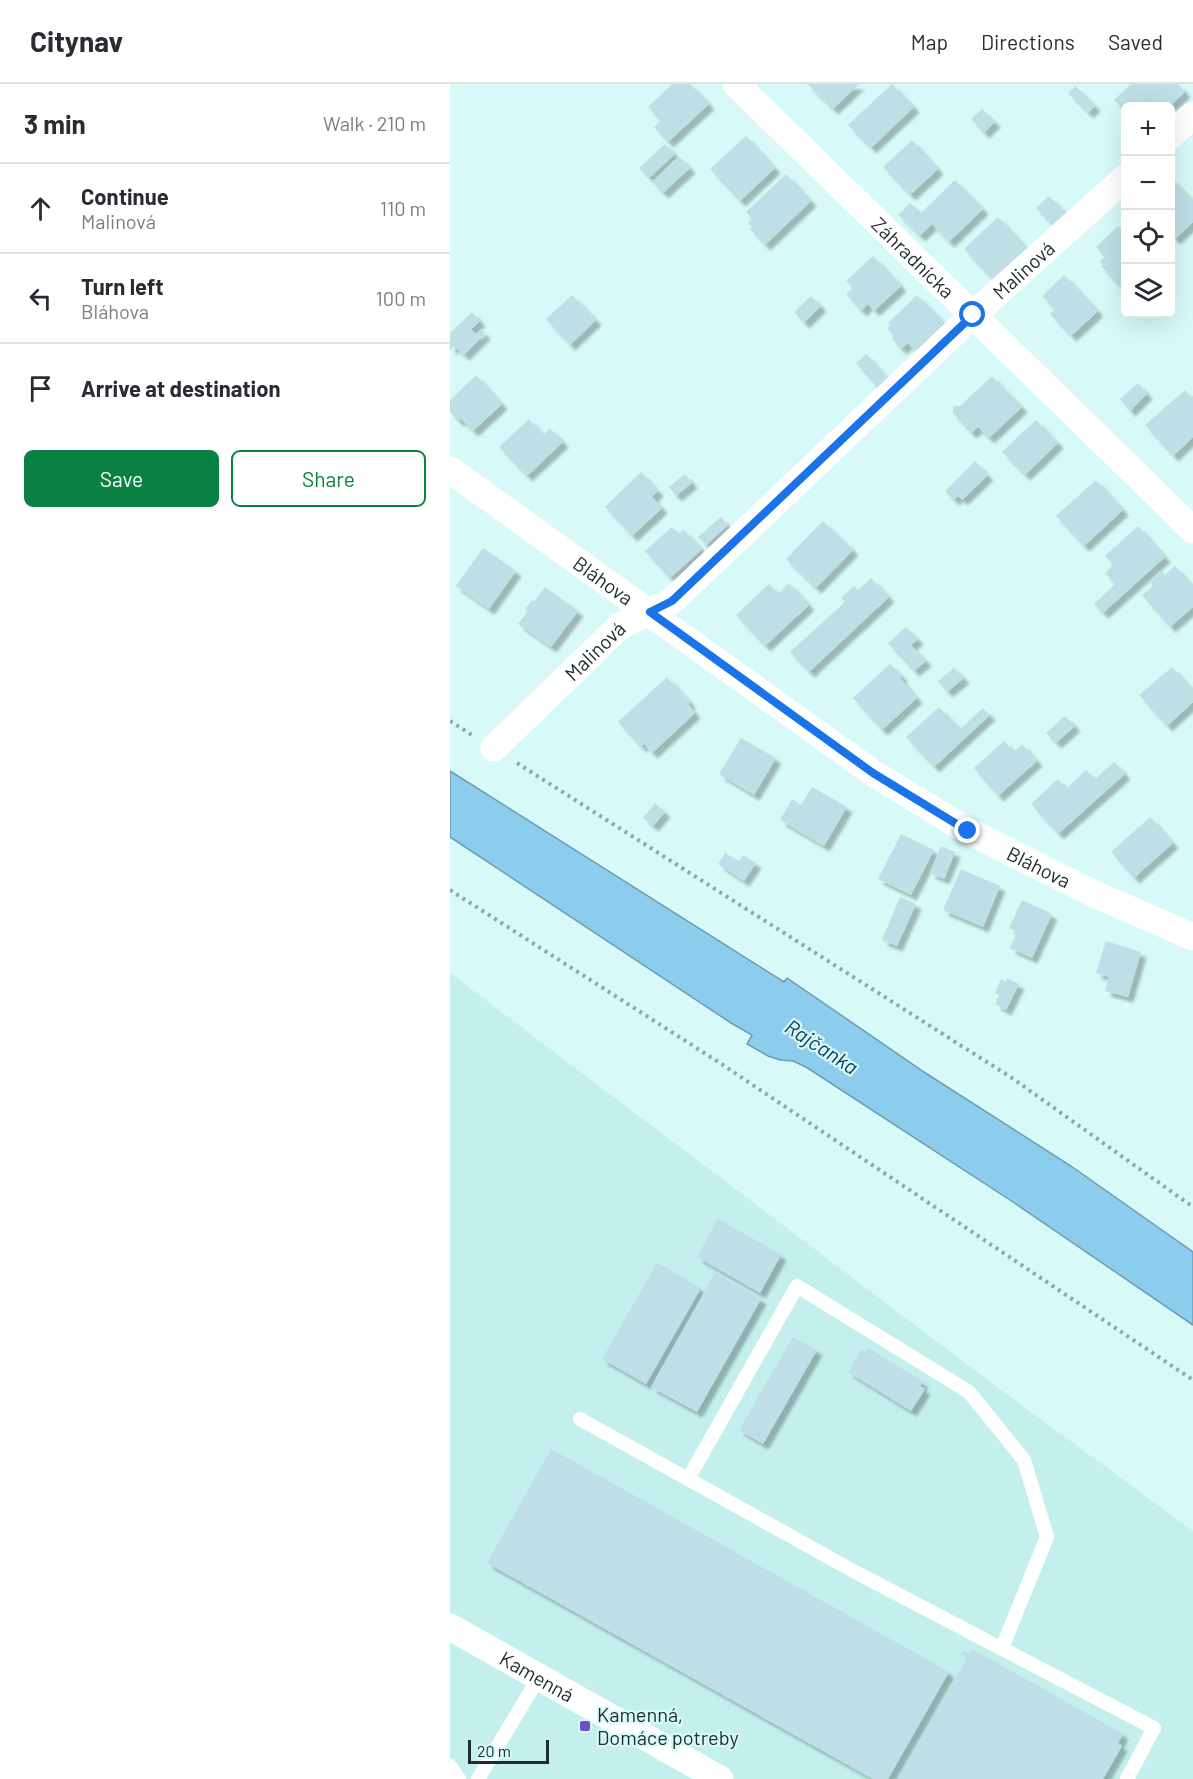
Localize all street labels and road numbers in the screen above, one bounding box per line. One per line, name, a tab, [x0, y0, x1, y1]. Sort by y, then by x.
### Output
street label: Záhradnícka	[867, 212, 960, 303]
street label: Malinová	[987, 236, 1059, 304]
street label: Bláhova	[569, 551, 638, 610]
street label: Malinová	[559, 616, 630, 685]
street label: Bláhova	[1003, 841, 1075, 892]
street label: Kamenná	[496, 1646, 578, 1706]

